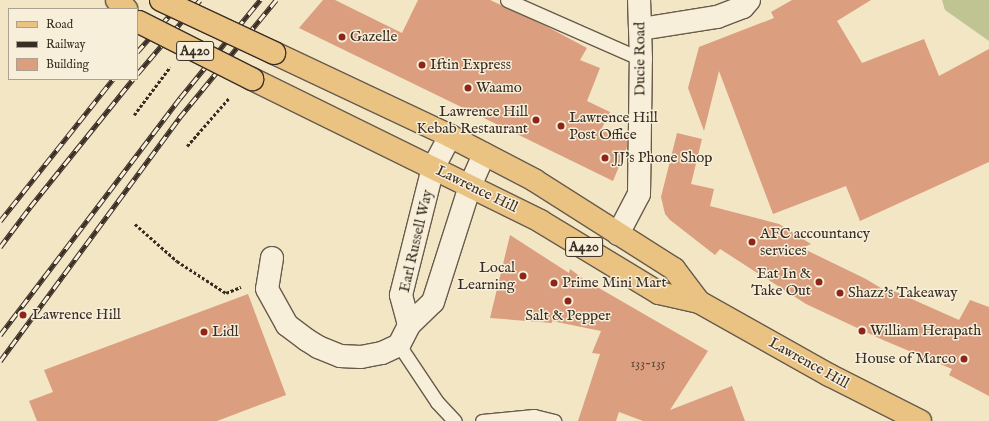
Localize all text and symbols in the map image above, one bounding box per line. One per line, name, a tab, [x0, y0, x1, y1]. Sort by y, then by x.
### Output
legend	[8, 8, 138, 80]
text: Road	[46, 17, 73, 32]
street label: Ducie Road	[631, 22, 649, 96]
place label: Gazelle	[350, 28, 397, 46]
marker: Gazelle	[337, 32, 347, 42]
text: Railway	[46, 37, 85, 52]
road number: A420	[176, 39, 214, 63]
place label: Iftin Express	[430, 56, 511, 74]
text: Building	[46, 57, 89, 72]
marker: Iftin Express	[417, 60, 427, 70]
place label: Waamo	[476, 79, 522, 97]
marker: Waamo	[463, 83, 473, 93]
place label: Lawrence Hill Kebab Restaurant	[416, 102, 528, 137]
place label: Lawrence Hill Post Office	[569, 108, 658, 143]
marker: Lawrence Hill Kebab Restaurant	[531, 115, 541, 125]
marker: Lawrence Hill Post Office	[556, 121, 566, 131]
place label: JJ's Phone Shop	[613, 149, 712, 167]
marker: JJ's Phone Shop	[600, 153, 610, 163]
street label: Lawrence Hill	[433, 161, 521, 217]
street label: Earl Russell Way	[395, 188, 437, 294]
place label: AFC accountancy services	[760, 224, 870, 259]
road number: A420	[565, 235, 603, 259]
marker: AFC accountancy services	[747, 237, 757, 247]
place label: Local Learning	[457, 258, 515, 293]
place label: Eat In & Take Out	[751, 264, 811, 299]
marker: Local Learning	[518, 271, 528, 281]
place label: Prime Mini Mart	[562, 274, 667, 292]
marker: Eat In & Take Out	[814, 277, 824, 287]
marker: Prime Mini Mart	[549, 278, 559, 288]
place label: Shazz's Takeaway	[848, 284, 958, 302]
marker: Shazz's Takeaway	[835, 288, 845, 298]
marker: Salt & Pepper	[563, 296, 573, 306]
place label: Lawrence Hill	[32, 306, 121, 324]
place label: Salt & Pepper	[525, 307, 611, 325]
marker: Lawrence Hill	[17, 309, 29, 321]
place label: William Herapath	[870, 322, 981, 340]
place label: Lidl	[212, 323, 239, 341]
marker: William Herapath	[857, 326, 867, 336]
marker: Lidl	[199, 327, 209, 337]
street label: Lawrence Hill	[766, 334, 852, 392]
place label: House of Marco	[855, 350, 956, 368]
marker: House of Marco	[959, 354, 969, 364]
house number: 133-135	[630, 356, 666, 372]

